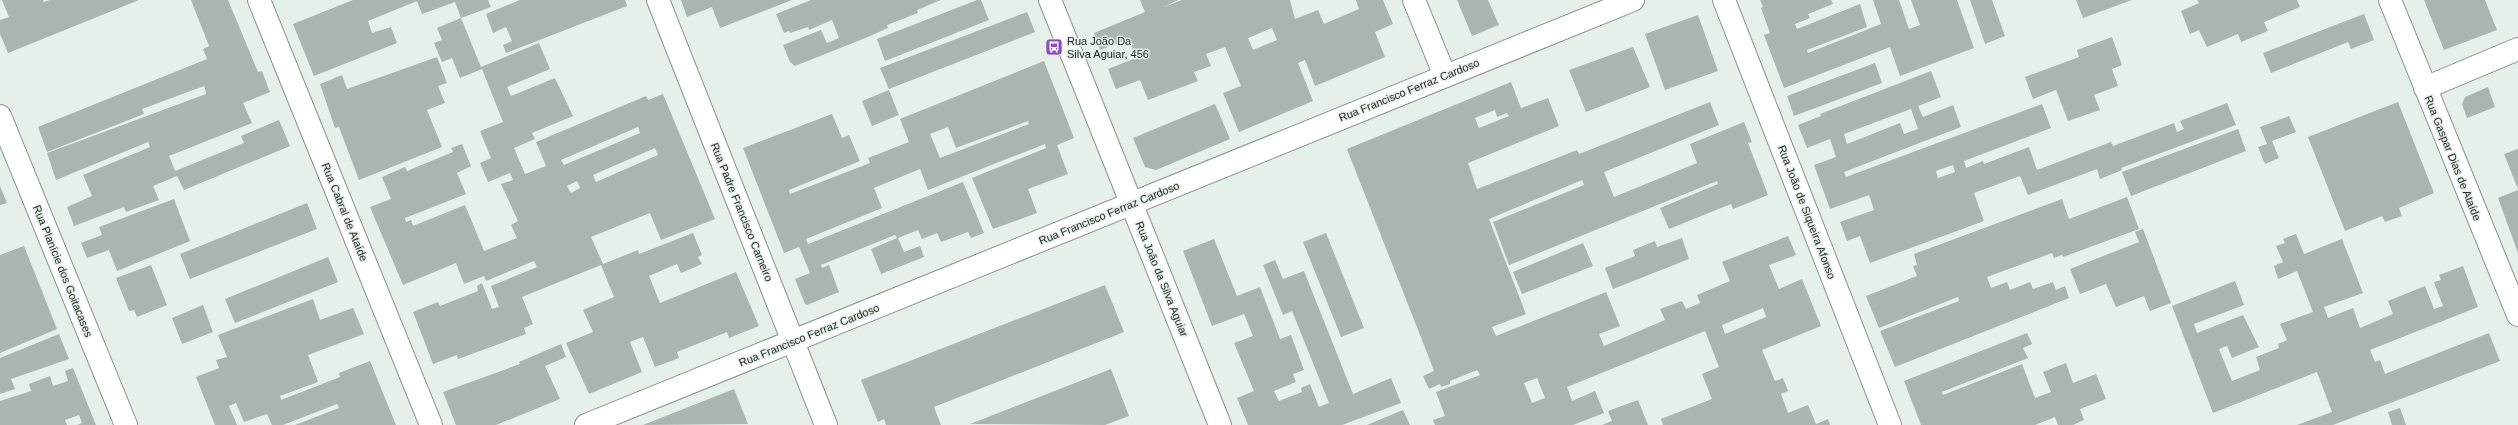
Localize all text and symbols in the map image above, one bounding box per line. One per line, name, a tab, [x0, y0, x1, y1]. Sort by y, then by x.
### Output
place label: Rua João Da Silva Aguiar, 456	[1067, 35, 1149, 60]
bus stop icon: Rua João Da Silva Aguiar, 456	[1044, 37, 1064, 57]
street label: Rua Francisco Ferraz Cardoso	[1337, 56, 1481, 124]
street label: Rua Gaspar Dias de Ataíde	[2422, 94, 2484, 222]
street label: Rua Padre Francisco Carneiro	[709, 141, 775, 283]
street label: Rua João de Siqueira Afonso	[1776, 143, 1838, 281]
street label: Rua Cabral de Ataíde	[320, 161, 370, 263]
street label: Rua Francisco Ferraz Cardoso	[1037, 179, 1181, 247]
street label: Rua Planície dos Goitacases	[31, 203, 95, 339]
street label: Rua João da Silva Aguiar	[1133, 219, 1191, 339]
street label: Rua Francisco Ferraz Cardoso	[737, 301, 881, 369]

